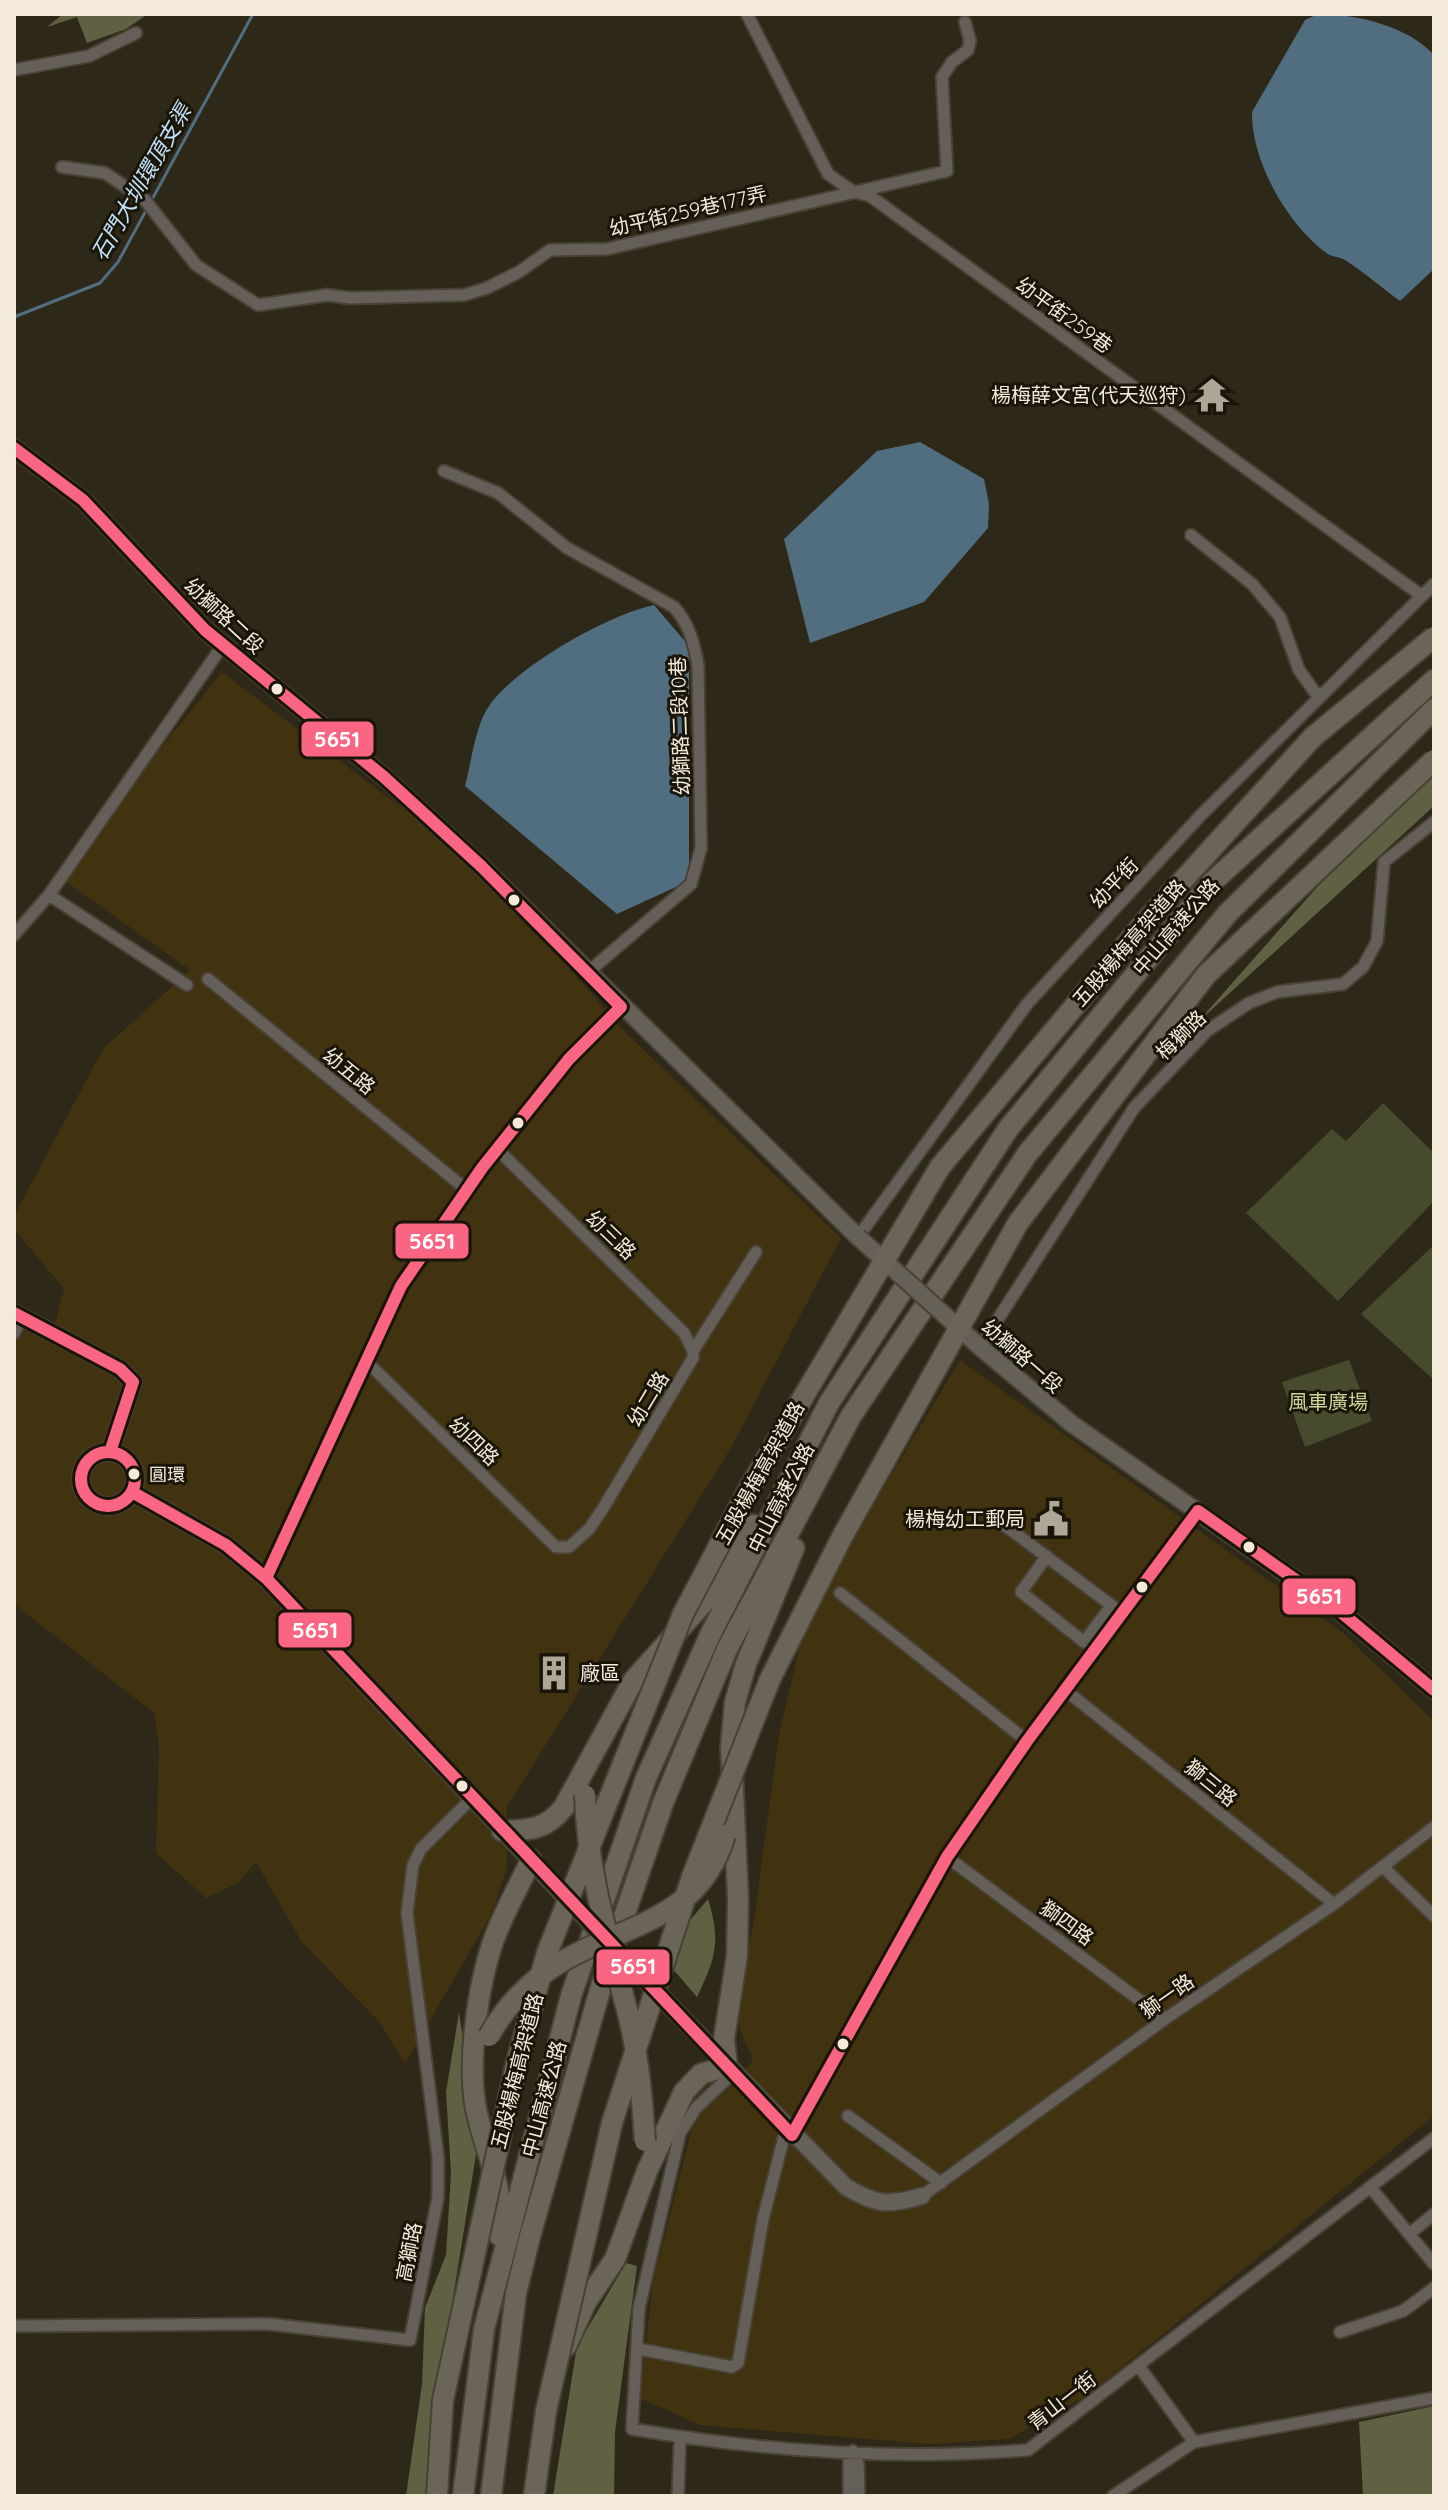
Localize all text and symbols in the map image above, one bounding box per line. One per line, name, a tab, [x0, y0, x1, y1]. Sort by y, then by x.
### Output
water label: 石門大圳環頂支渠	[85, 96, 199, 265]
street label: 幼平街259巷177弄	[607, 180, 769, 241]
street label: 幼平街259巷	[1011, 271, 1117, 358]
temple icon: 楊梅薛文宮(代天巡狩)	[1193, 376, 1231, 414]
place label: 楊梅薛文宮(代天巡狩)	[991, 382, 1186, 407]
street label: 幼獅路二段	[179, 572, 269, 659]
street label: 幼獅路二段10巷	[665, 656, 694, 796]
unlabelled marker	[269, 681, 285, 697]
line badge: 5651	[300, 720, 375, 758]
text: 5651	[314, 725, 360, 753]
street label: 幼平街	[1084, 852, 1143, 913]
street label: 中山高速公路	[1127, 873, 1224, 980]
street label: 五股楊梅高架道路	[1067, 874, 1191, 1011]
unlabelled marker	[506, 892, 522, 908]
street label: 梅獅路	[1150, 1005, 1211, 1064]
street label: 幼五路	[318, 1042, 380, 1099]
unlabelled marker	[510, 1115, 526, 1131]
street label: 幼三路	[581, 1205, 642, 1264]
line badge: 5651	[394, 1222, 470, 1260]
text: 5651	[409, 1227, 455, 1255]
street label: 幼獅路一段	[976, 1313, 1068, 1398]
street label: 幼二路	[621, 1367, 674, 1431]
park label: 風車廣場	[1288, 1389, 1368, 1414]
street label: 五股楊梅高架道路	[710, 1397, 809, 1549]
street label: 幼四路	[444, 1411, 505, 1470]
street label: 中山高速公路	[742, 1439, 819, 1557]
place label: 圓環	[149, 1463, 185, 1486]
marker: 圓環	[126, 1466, 142, 1482]
public building icon: 楊梅幼工郵局	[1032, 1500, 1070, 1538]
place label: 楊梅幼工郵局	[905, 1506, 1025, 1531]
unlabelled marker	[1241, 1539, 1257, 1555]
line badge: 5651	[1281, 1577, 1357, 1616]
unlabelled marker	[1134, 1579, 1150, 1595]
text: 5651	[1296, 1582, 1342, 1610]
line badge: 5651	[277, 1611, 353, 1649]
text: 5651	[292, 1616, 338, 1644]
building icon: 廠區	[535, 1654, 573, 1692]
place label: 廠區	[580, 1660, 620, 1685]
street label: 獅三路	[1180, 1754, 1242, 1811]
unlabelled marker	[454, 1778, 470, 1794]
street label: 獅四路	[1036, 1895, 1099, 1950]
line badge: 5651	[595, 1948, 671, 1986]
text: 5651	[610, 1952, 656, 1980]
street label: 獅一路	[1135, 1968, 1198, 2023]
street label: 五股楊梅高架道路	[485, 1990, 548, 2152]
unlabelled marker	[835, 2036, 851, 2052]
street label: 中山高速公路	[516, 2038, 571, 2160]
street label: 高獅路	[391, 2220, 427, 2284]
street label: 青山一街	[1022, 2366, 1101, 2435]

